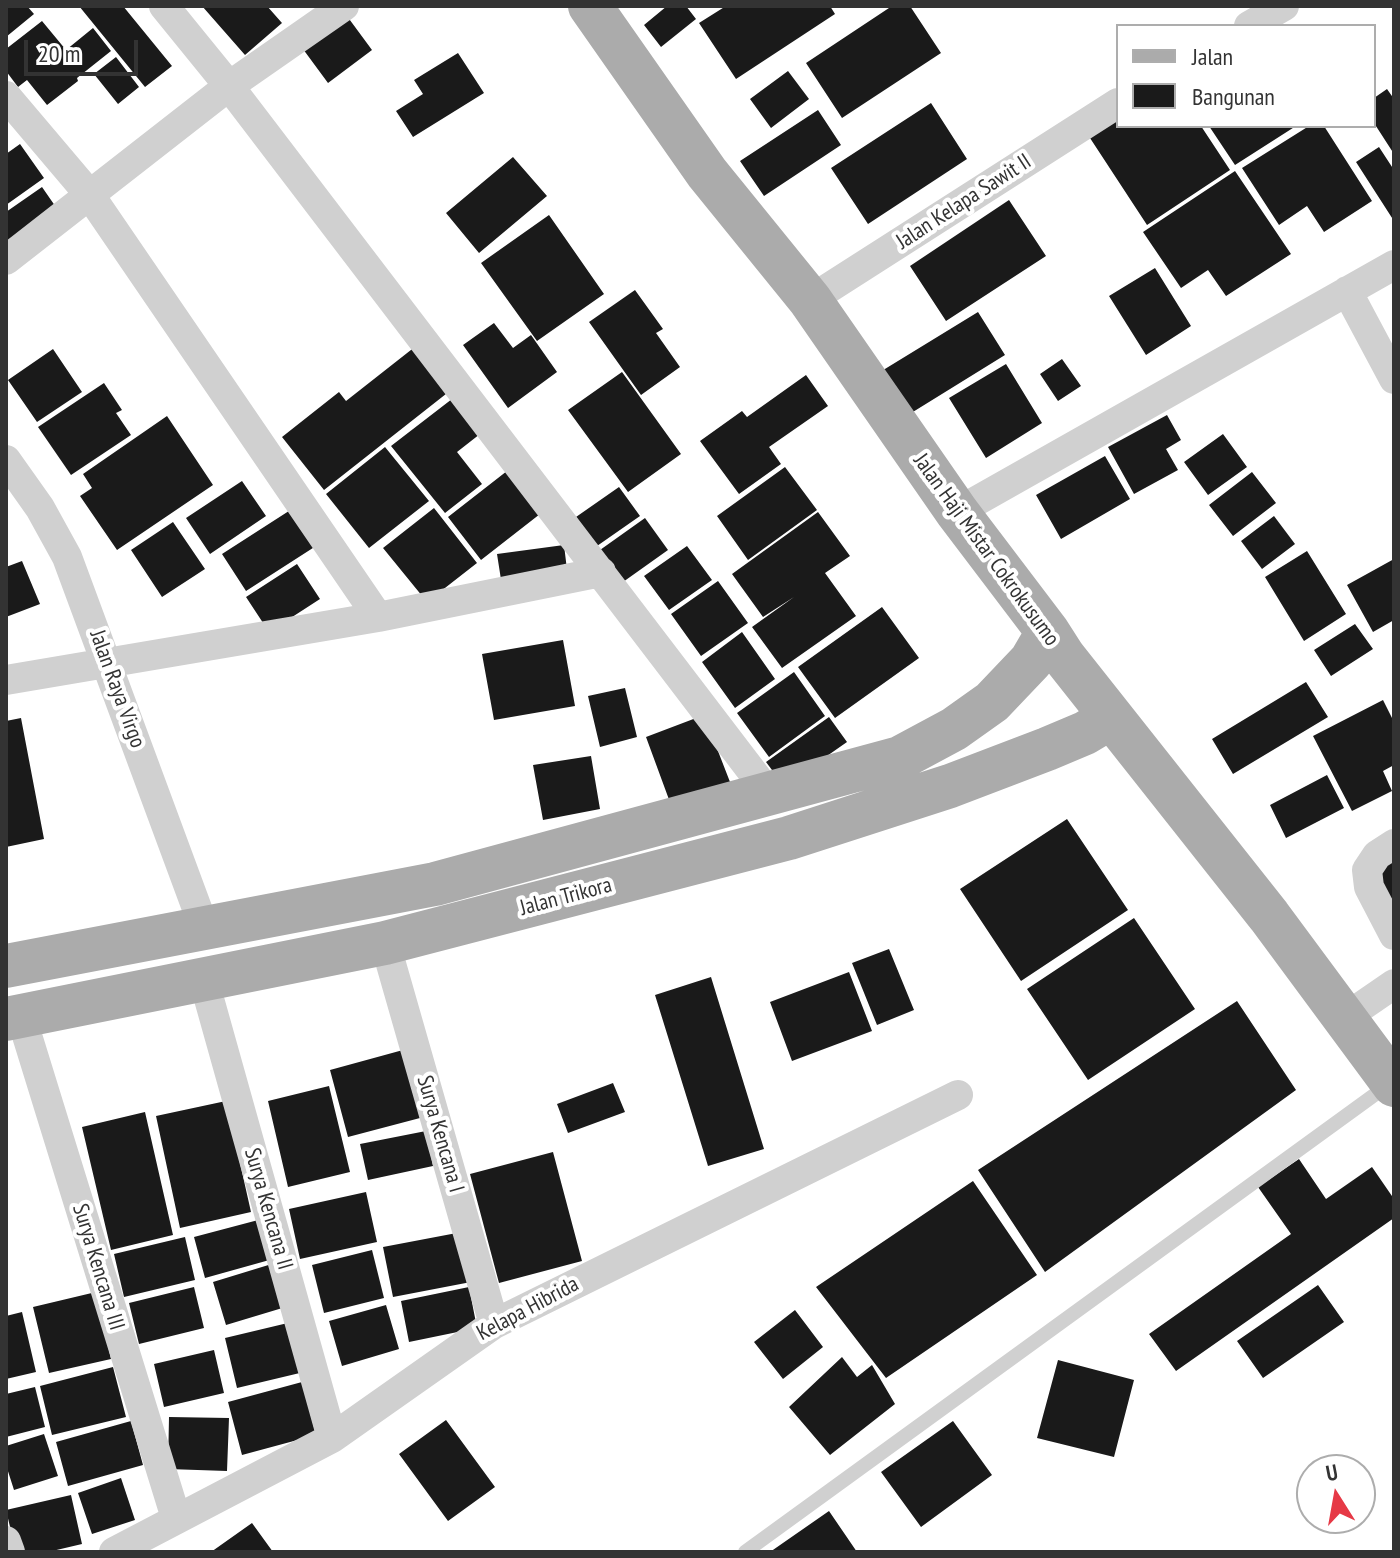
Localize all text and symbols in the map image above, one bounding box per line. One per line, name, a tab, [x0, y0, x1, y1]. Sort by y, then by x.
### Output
scale bar	[28, 24, 142, 74]
legend	[1116, 24, 1376, 128]
text: 20 m	[38, 38, 80, 69]
text: Jalan	[1192, 41, 1233, 72]
text: Bangunan	[1192, 81, 1275, 112]
street label: Jalan Kelapa Sawit II	[892, 149, 1036, 255]
street label: Jalan Haji Mistar Cokrokusumo	[907, 449, 1065, 651]
street label: Jalan Raya Virgo	[83, 626, 151, 752]
street label: Jalan Trikora	[517, 872, 615, 922]
street label: Surya Kencana I	[411, 1073, 469, 1195]
street label: Surya Kencana II	[238, 1145, 298, 1273]
street label: Surya Kencana III	[66, 1201, 130, 1333]
street label: Kelapa Hibrida	[473, 1271, 583, 1347]
north arrow	[1296, 1454, 1376, 1534]
text: U	[1324, 1458, 1340, 1487]

